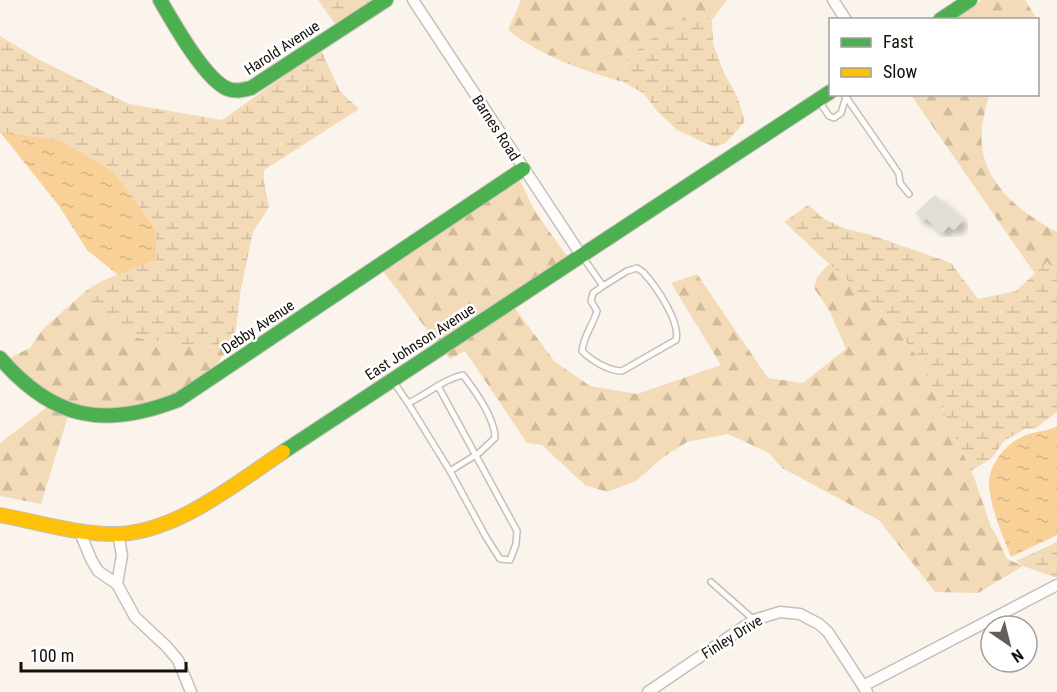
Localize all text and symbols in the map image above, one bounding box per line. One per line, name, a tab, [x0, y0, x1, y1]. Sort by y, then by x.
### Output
street label: Harold Avenue	[241, 17, 323, 79]
legend	[829, 18, 1039, 96]
text: Fast	[883, 31, 914, 52]
text: Slow	[883, 61, 918, 82]
street label: Barnes Road	[468, 92, 524, 164]
street label: Debby Avenue	[218, 296, 298, 358]
street label: East Johnson Avenue	[362, 300, 478, 384]
street label: Finley Drive	[698, 611, 766, 663]
north arrow	[979, 614, 1039, 674]
scale bar	[21, 635, 186, 673]
text: 100 m	[30, 645, 74, 666]
text: N	[1008, 645, 1027, 666]

